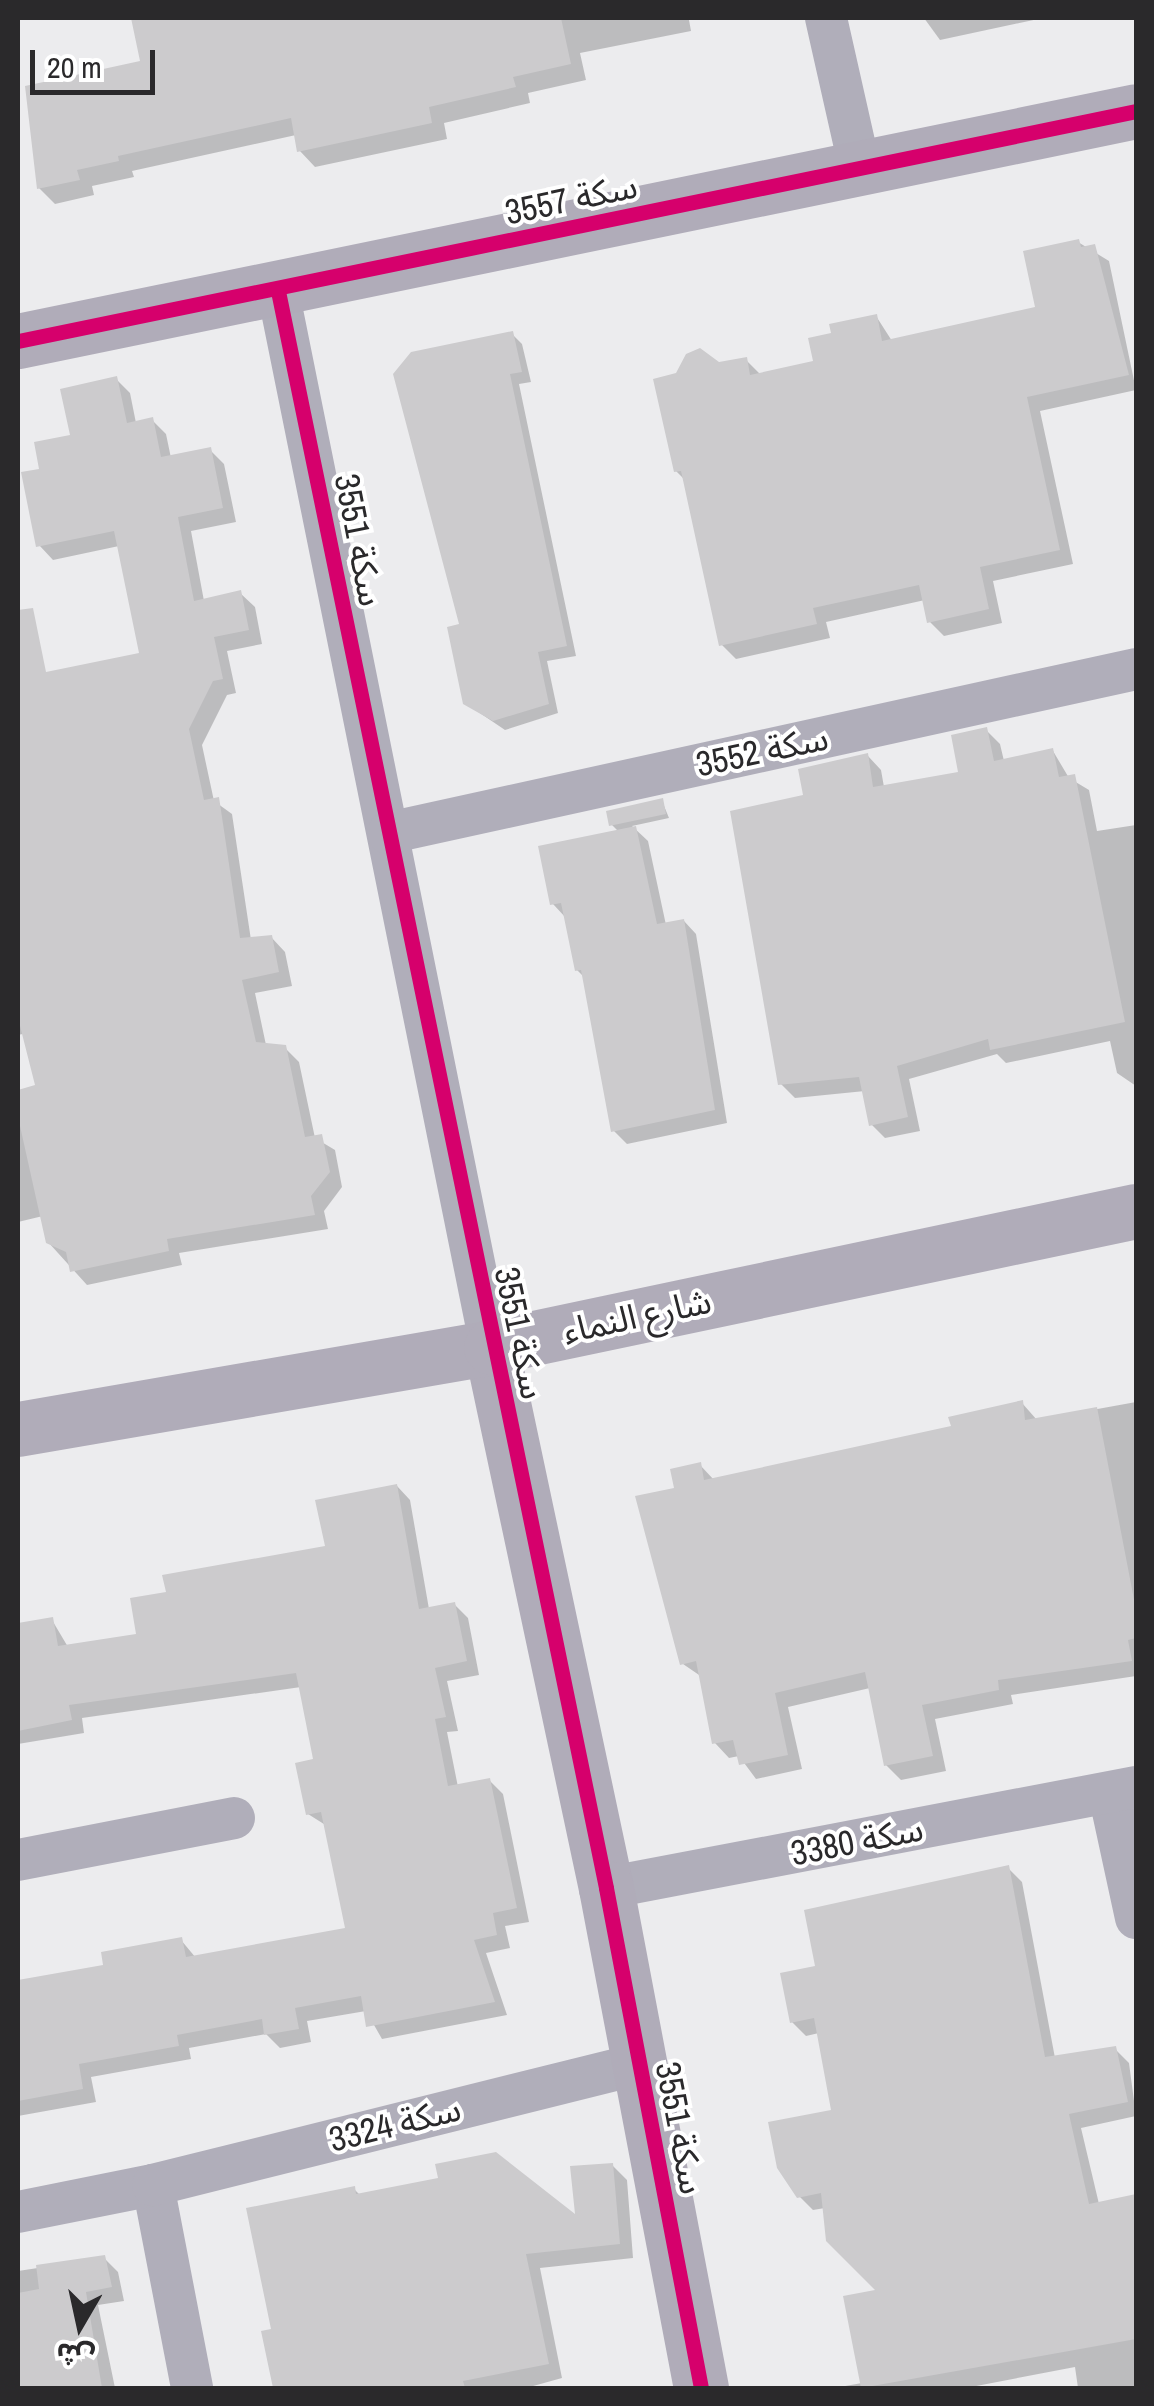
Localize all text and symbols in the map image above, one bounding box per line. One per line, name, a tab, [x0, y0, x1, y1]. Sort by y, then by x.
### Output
scale bar	[35, 30, 160, 92]
text: 20 m	[47, 47, 102, 87]
street label: سكة 3557	[501, 165, 641, 233]
street label: سكة 3551	[326, 470, 392, 610]
street label: سكة 3552	[692, 717, 832, 785]
street label: سكة 3551	[486, 1263, 554, 1403]
street label: شارع النماء	[559, 1280, 715, 1352]
street label: سكة 3380	[787, 1808, 927, 1874]
street label: سكة 3551	[647, 2058, 713, 2198]
street label: سكة 3324	[325, 2087, 465, 2161]
north arrow	[30, 2276, 130, 2376]
text: ش	[53, 2334, 97, 2377]

